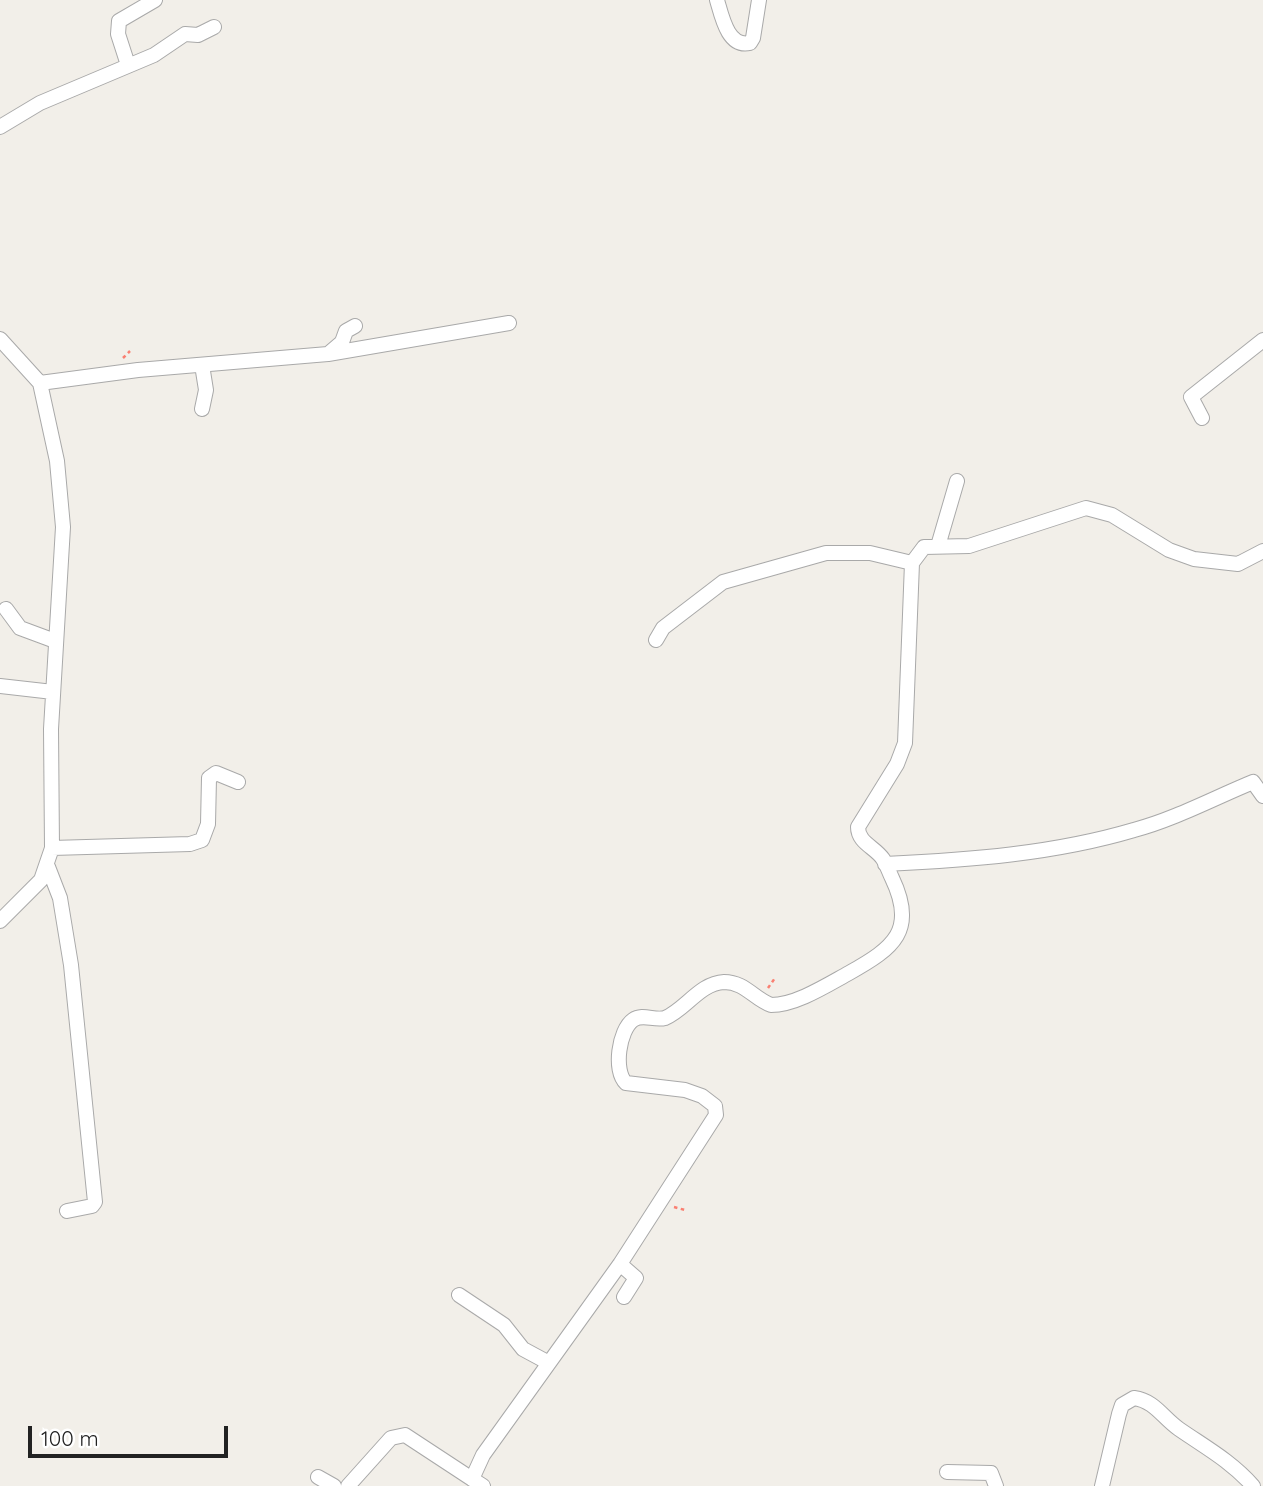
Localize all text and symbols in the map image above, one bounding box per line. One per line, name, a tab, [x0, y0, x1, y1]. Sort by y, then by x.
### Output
scale bar	[32, 1412, 231, 1456]
text: 100 m	[41, 1425, 99, 1451]

